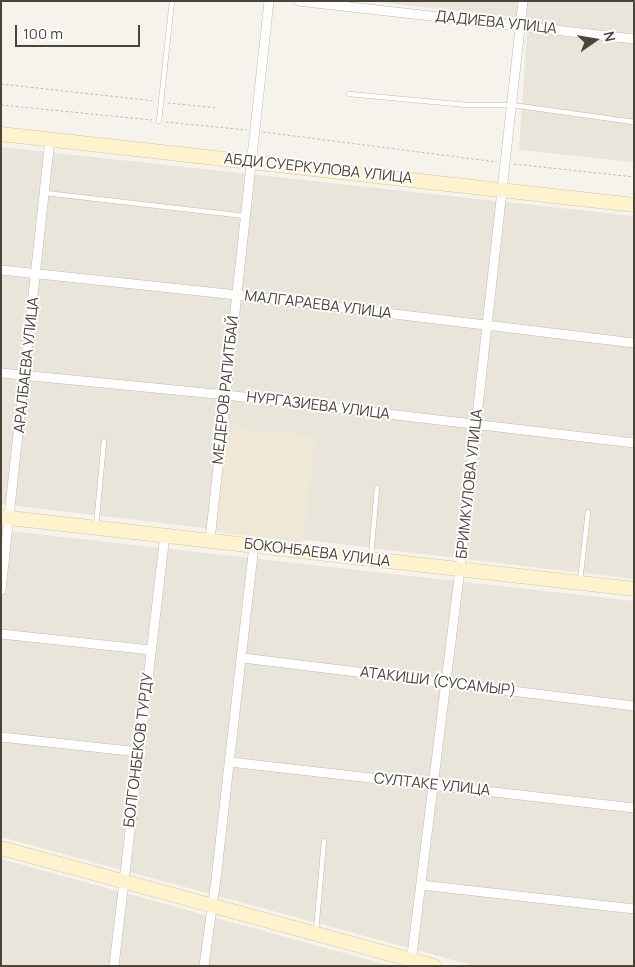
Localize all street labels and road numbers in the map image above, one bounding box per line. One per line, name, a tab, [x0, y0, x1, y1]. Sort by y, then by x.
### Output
street label: ДАДИЕВА УЛИЦА	[434, 8, 558, 38]
street label: АБДИ СУЕРКУЛОВА УЛИЦА	[223, 150, 413, 188]
street label: МАЛГАРАЕВА УЛИЦА	[243, 287, 393, 323]
street label: АРАЛБАЕВА УЛИЦА	[11, 296, 43, 434]
street label: МЕДЕРОВ РАПИТБАЙ	[209, 315, 243, 465]
street label: НУРГАЗИЕВА УЛИЦА	[245, 388, 391, 424]
street label: БРИМКУЛОВА УЛИЦА	[453, 408, 487, 560]
street label: БОКОНБАЕВА УЛИЦА	[243, 535, 391, 571]
street label: АТАКИШИ (СУСАМЫР)	[359, 663, 517, 701]
street label: БОЛГОНБЕКОВ ТУРДУ	[121, 672, 157, 828]
street label: СУЛТАКЕ УЛИЦА	[373, 770, 491, 800]

